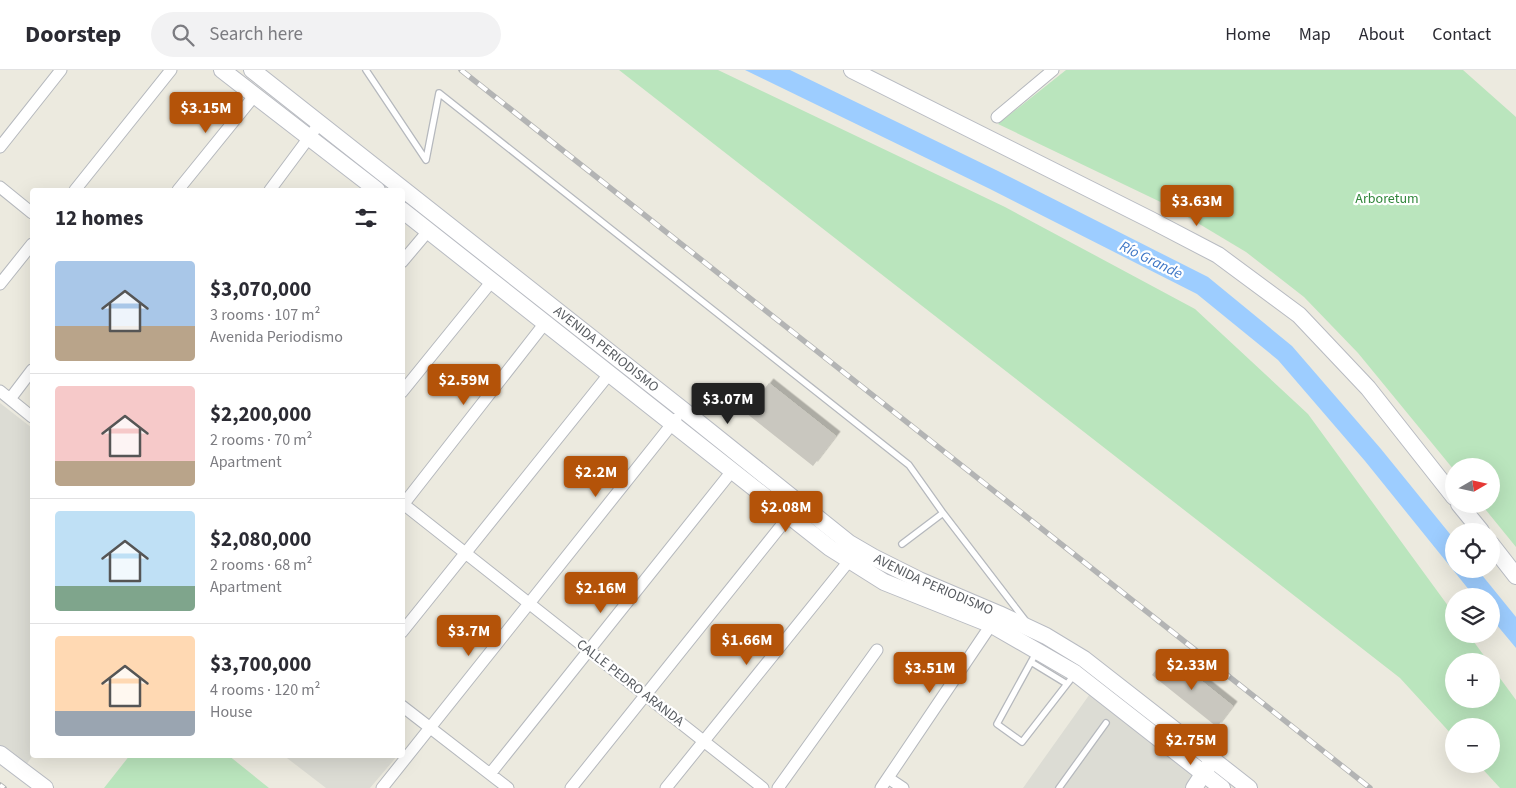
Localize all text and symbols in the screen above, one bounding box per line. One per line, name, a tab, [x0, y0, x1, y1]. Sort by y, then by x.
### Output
search box	[151, 12, 501, 57]
text: Doorstep	[25, 17, 121, 52]
icon: search	[169, 21, 197, 49]
text: Search here	[209, 21, 303, 48]
text: Home	[1225, 22, 1271, 47]
text: Map	[1299, 22, 1331, 47]
text: About	[1359, 22, 1404, 47]
text: Contact	[1432, 22, 1491, 47]
pin: $3.15M	[165, 92, 247, 134]
text: $3.15M	[181, 97, 231, 119]
pin: $3.63M	[1156, 184, 1238, 227]
park label: Arboretum	[1355, 189, 1419, 209]
text: $3.63M	[1172, 190, 1222, 212]
text: 12 homes	[55, 203, 143, 233]
icon: filters	[352, 204, 380, 232]
water label: Río Grande	[1116, 236, 1186, 284]
text: $3,070,000	[210, 274, 311, 304]
icon: home	[95, 281, 155, 341]
street label: AVENIDA PERIODISMO	[549, 301, 663, 397]
text: 3 rooms · 107 m²	[210, 304, 320, 326]
text: Avenida Periodismo	[210, 326, 343, 348]
pin: $2.59M	[423, 364, 505, 406]
text: $2.59M	[439, 369, 489, 391]
pin: $3.07M	[687, 382, 769, 425]
text: $3.07M	[703, 388, 753, 410]
text: $2,200,000	[210, 399, 311, 429]
icon: home	[95, 406, 155, 466]
text: 2 rooms · 70 m²	[210, 429, 312, 451]
text: Apartment	[210, 451, 282, 473]
pin: $2.2M	[561, 456, 631, 498]
north arrow	[1445, 458, 1500, 512]
map controls	[1445, 458, 1500, 773]
text: $2.2M	[575, 461, 617, 483]
pin: $2.08M	[745, 490, 827, 533]
text: $2.08M	[761, 496, 811, 518]
button: locate	[1445, 523, 1500, 578]
text: $2,080,000	[210, 524, 311, 554]
icon: home	[95, 531, 155, 591]
street label: AVENIDA PERIODISMO	[870, 549, 996, 620]
text: 2 rooms · 68 m²	[210, 554, 312, 576]
pin: $2.16M	[560, 572, 642, 614]
text: Apartment	[210, 576, 282, 598]
text: $2.16M	[576, 577, 626, 599]
button: layers	[1445, 588, 1500, 643]
pin: $3.7M	[434, 614, 504, 657]
text: $3.7M	[448, 620, 490, 642]
pin: $1.66M	[706, 624, 788, 666]
text: $1.66M	[722, 629, 772, 651]
street label: CALLE PEDRO ARANDA	[572, 635, 688, 732]
pin: $2.33M	[1151, 648, 1233, 691]
text: $3,700,000	[210, 649, 311, 679]
pin: $3.51M	[889, 652, 971, 694]
button: +	[1445, 653, 1500, 708]
text: $2.33M	[1167, 654, 1217, 676]
icon: home	[95, 656, 155, 716]
text: $3.51M	[905, 657, 955, 679]
text: 4 rooms · 120 m²	[210, 679, 320, 701]
text: House	[210, 701, 252, 723]
button: −	[1445, 718, 1500, 773]
pin: $2.75M	[1150, 724, 1232, 766]
text: $2.75M	[1166, 729, 1216, 751]

